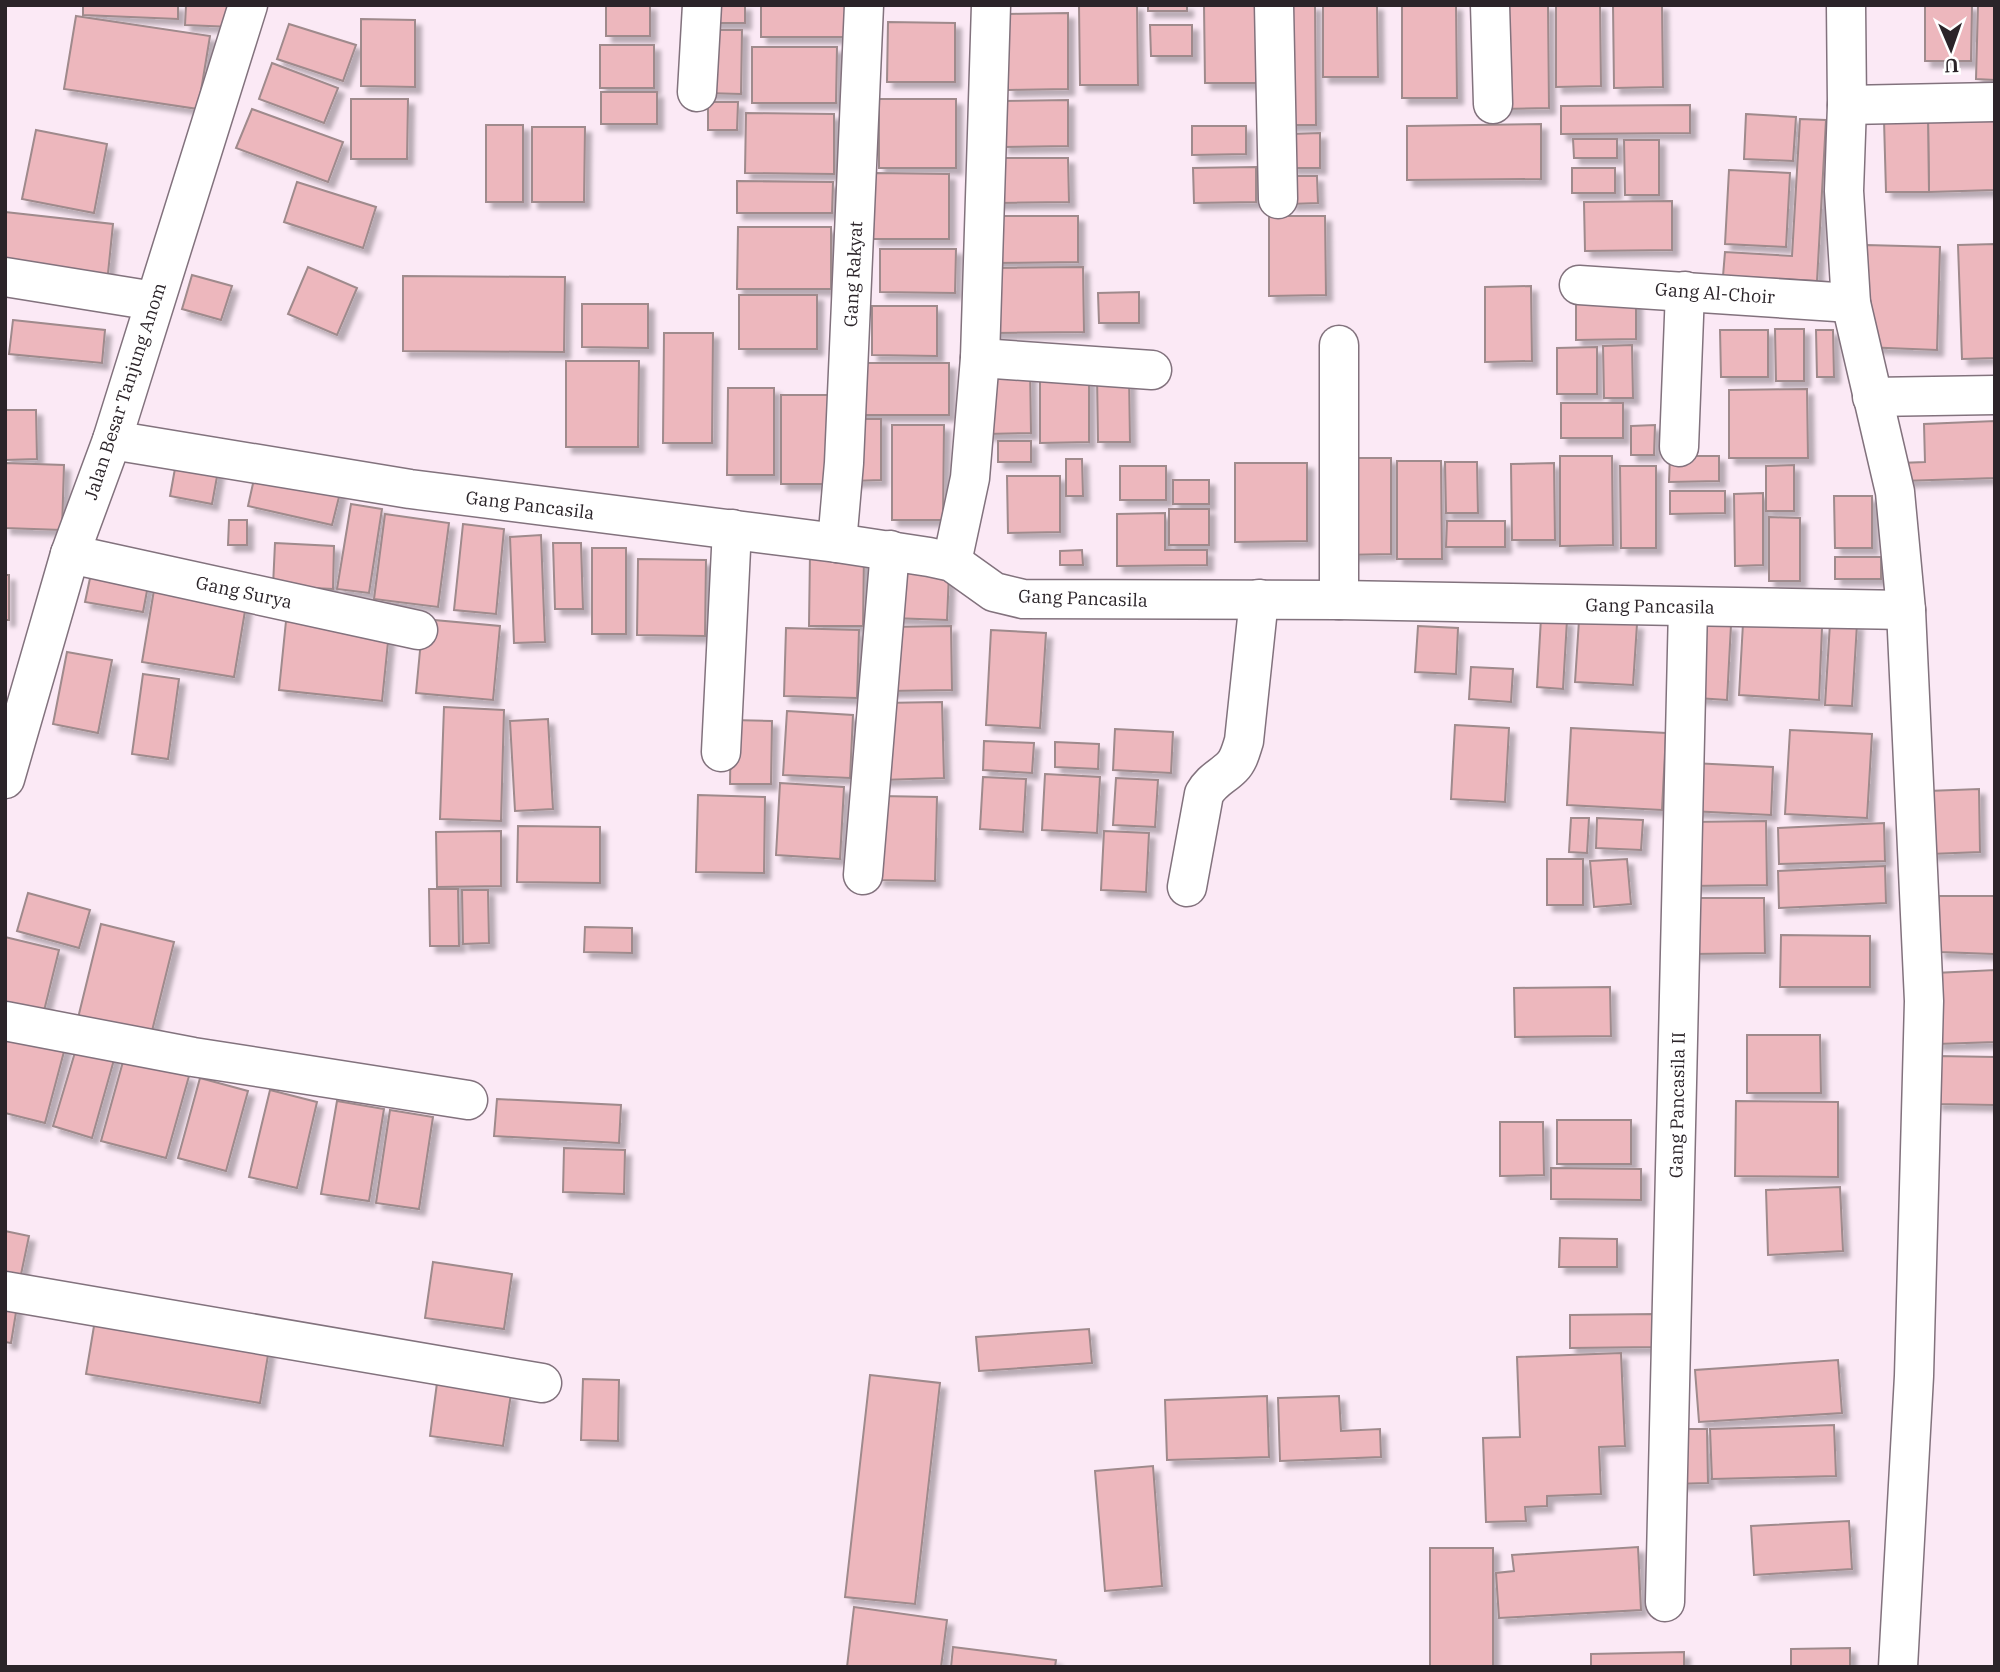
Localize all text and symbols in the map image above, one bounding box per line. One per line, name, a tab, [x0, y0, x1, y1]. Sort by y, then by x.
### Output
north arrow	[1916, 14, 1986, 84]
text: U	[1944, 54, 1959, 78]
street label: Gang Rakyat	[839, 220, 867, 328]
street label: Gang Al-Choir	[1654, 277, 1776, 309]
street label: Jalan Besar Tanjung Anom	[79, 280, 171, 502]
street label: Gang Pancasila	[464, 486, 596, 524]
street label: Gang Surya	[194, 571, 294, 613]
street label: Gang Pancasila	[1018, 584, 1148, 612]
street label: Gang Pancasila	[1585, 593, 1715, 619]
street label: Gang Pancasila II	[1664, 1032, 1690, 1178]

